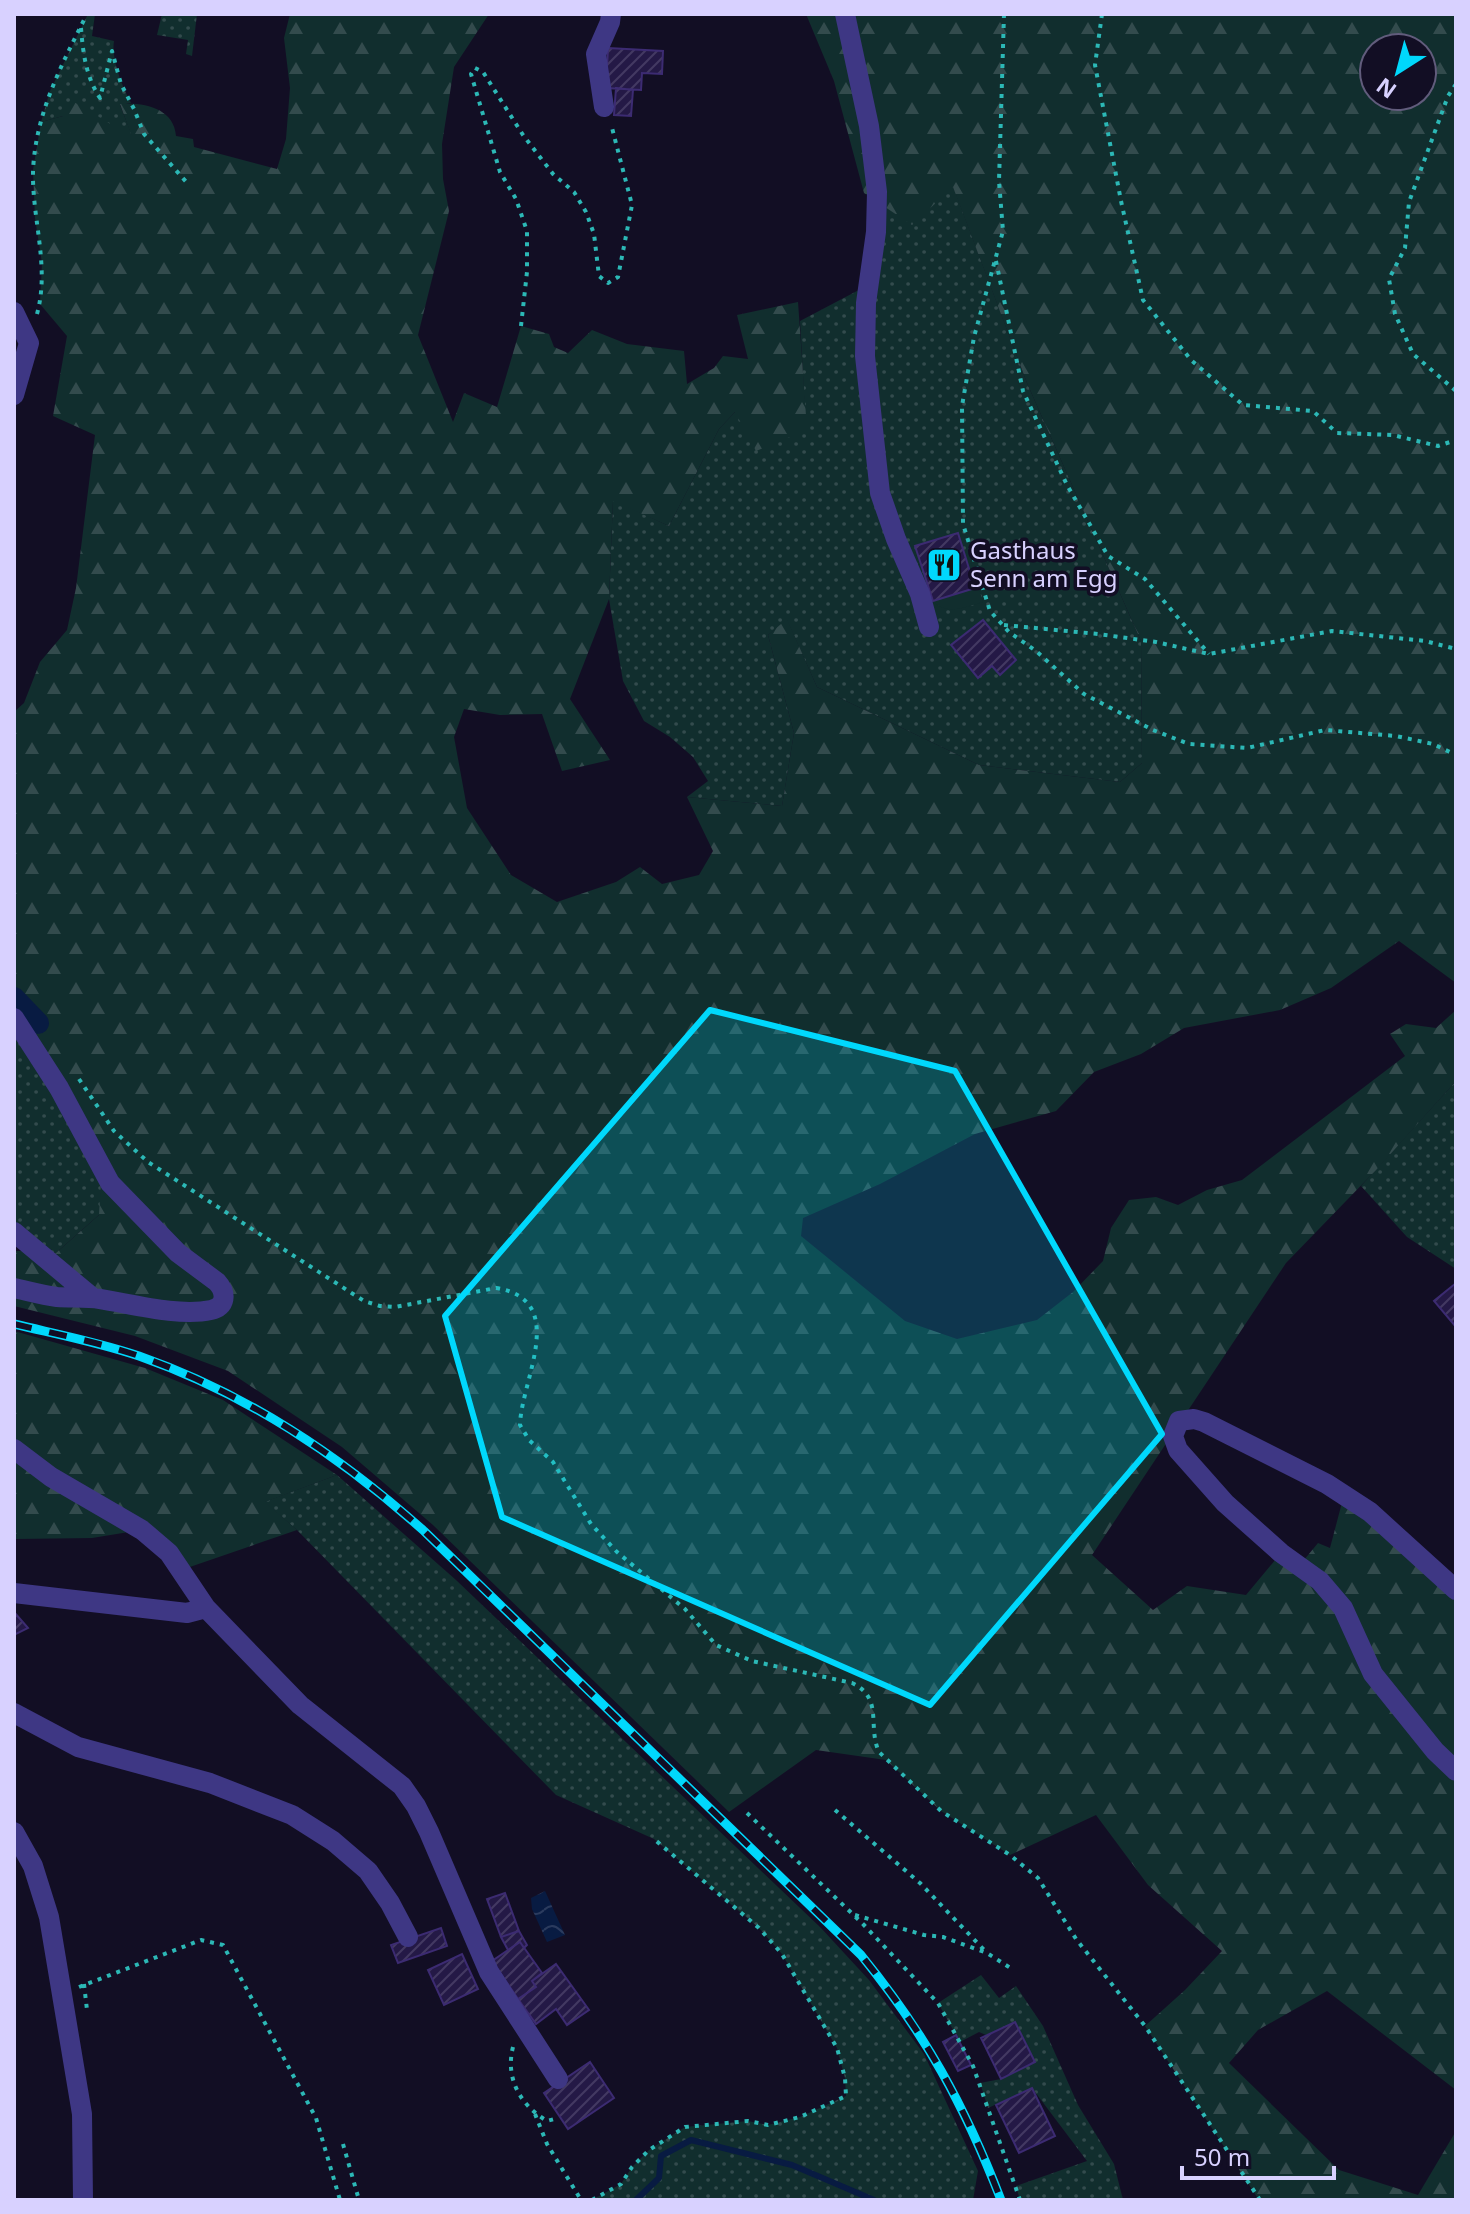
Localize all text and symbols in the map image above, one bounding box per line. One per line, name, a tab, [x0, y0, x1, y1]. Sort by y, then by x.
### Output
north arrow	[1358, 32, 1438, 112]
text: N	[1370, 72, 1402, 106]
place label: Gasthaus Senn am Egg	[970, 533, 1118, 594]
restaurant icon: Gasthaus Senn am Egg	[925, 546, 963, 584]
scale bar	[1182, 2130, 1334, 2180]
text: 50 m	[1194, 2140, 1250, 2173]

